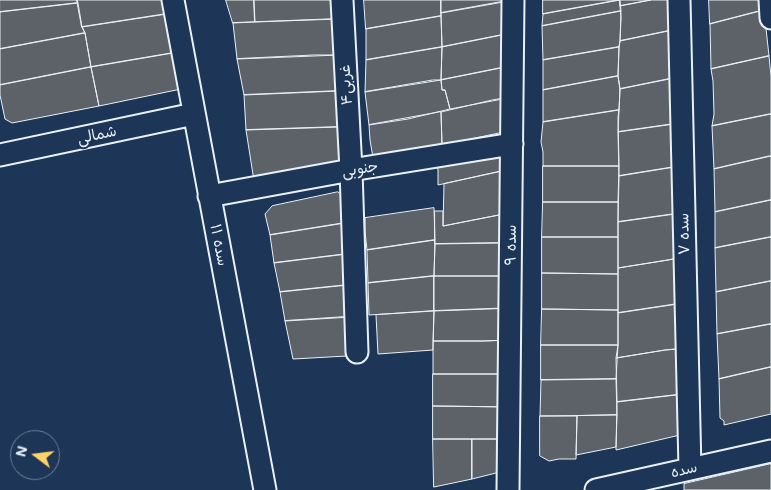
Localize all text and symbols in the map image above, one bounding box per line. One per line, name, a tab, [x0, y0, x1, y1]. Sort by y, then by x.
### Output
street label: غربی۴	[336, 64, 356, 106]
street label: شمالی	[76, 122, 118, 148]
street label: جنوبی	[340, 157, 380, 181]
street label: سده ۷	[675, 213, 693, 255]
street label: سده ۱۱	[206, 222, 232, 268]
street label: سده ۹	[502, 224, 520, 266]
north arrow	[10, 430, 60, 480]
text: N	[10, 444, 32, 459]
street label: سده	[669, 458, 699, 482]

